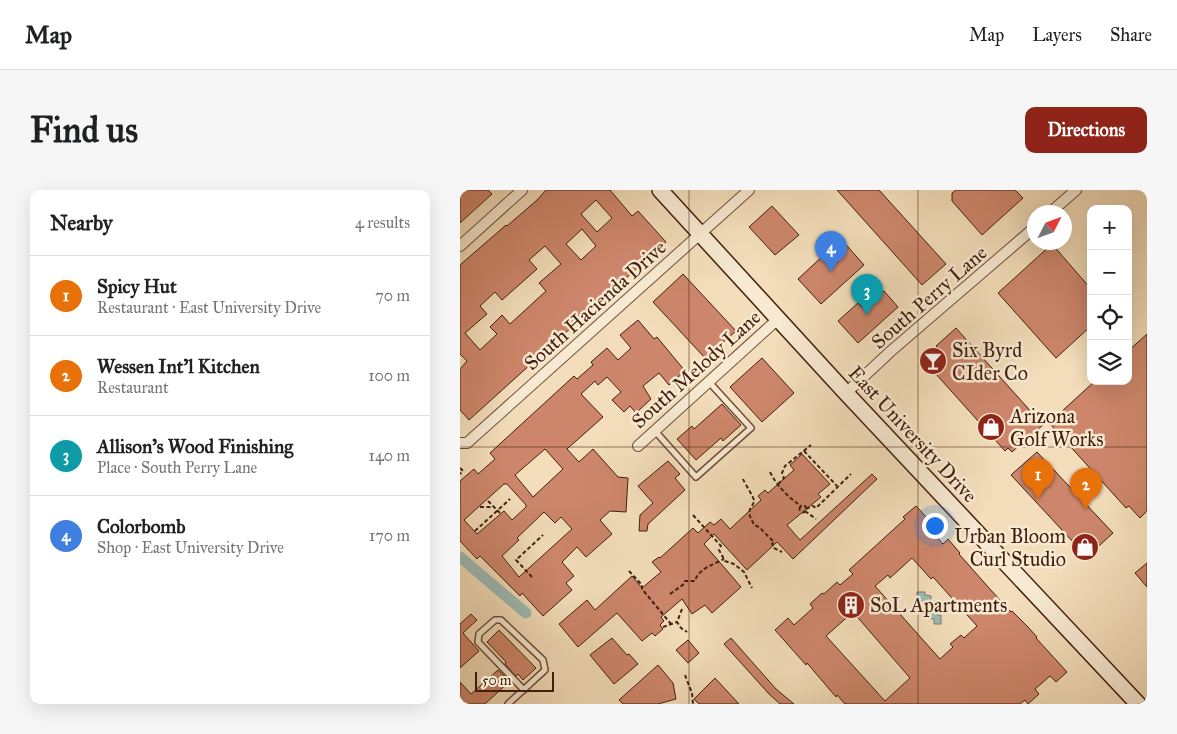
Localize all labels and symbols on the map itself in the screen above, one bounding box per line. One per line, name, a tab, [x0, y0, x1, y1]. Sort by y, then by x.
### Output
north arrow	[1027, 205, 1072, 250]
pin: 4	[815, 231, 847, 272]
street label: South Hacienda Drive	[519, 235, 671, 375]
street label: South Perry Lane	[866, 240, 992, 354]
pin: 3	[851, 274, 883, 315]
street label: South Melody Lane	[627, 305, 765, 433]
place label: Six Byrd CIder Co	[952, 338, 1028, 385]
bar icon: Six Byrd CIder Co	[918, 346, 948, 376]
street label: East University Drive	[844, 361, 982, 507]
place label: Arizona Golf Works	[1009, 404, 1103, 451]
shop icon: Arizona Golf Works	[976, 412, 1006, 442]
pin: 1	[1022, 458, 1054, 499]
pin: 2	[1070, 468, 1102, 509]
your location	[922, 513, 948, 539]
place label: Urban Bloom Curl Studio	[954, 524, 1066, 571]
shop icon: Urban Bloom Curl Studio	[1070, 532, 1100, 562]
building icon: SoL Apartments	[836, 590, 866, 620]
place label: SoL Apartments	[870, 593, 1007, 617]
scale bar	[475, 669, 554, 692]

